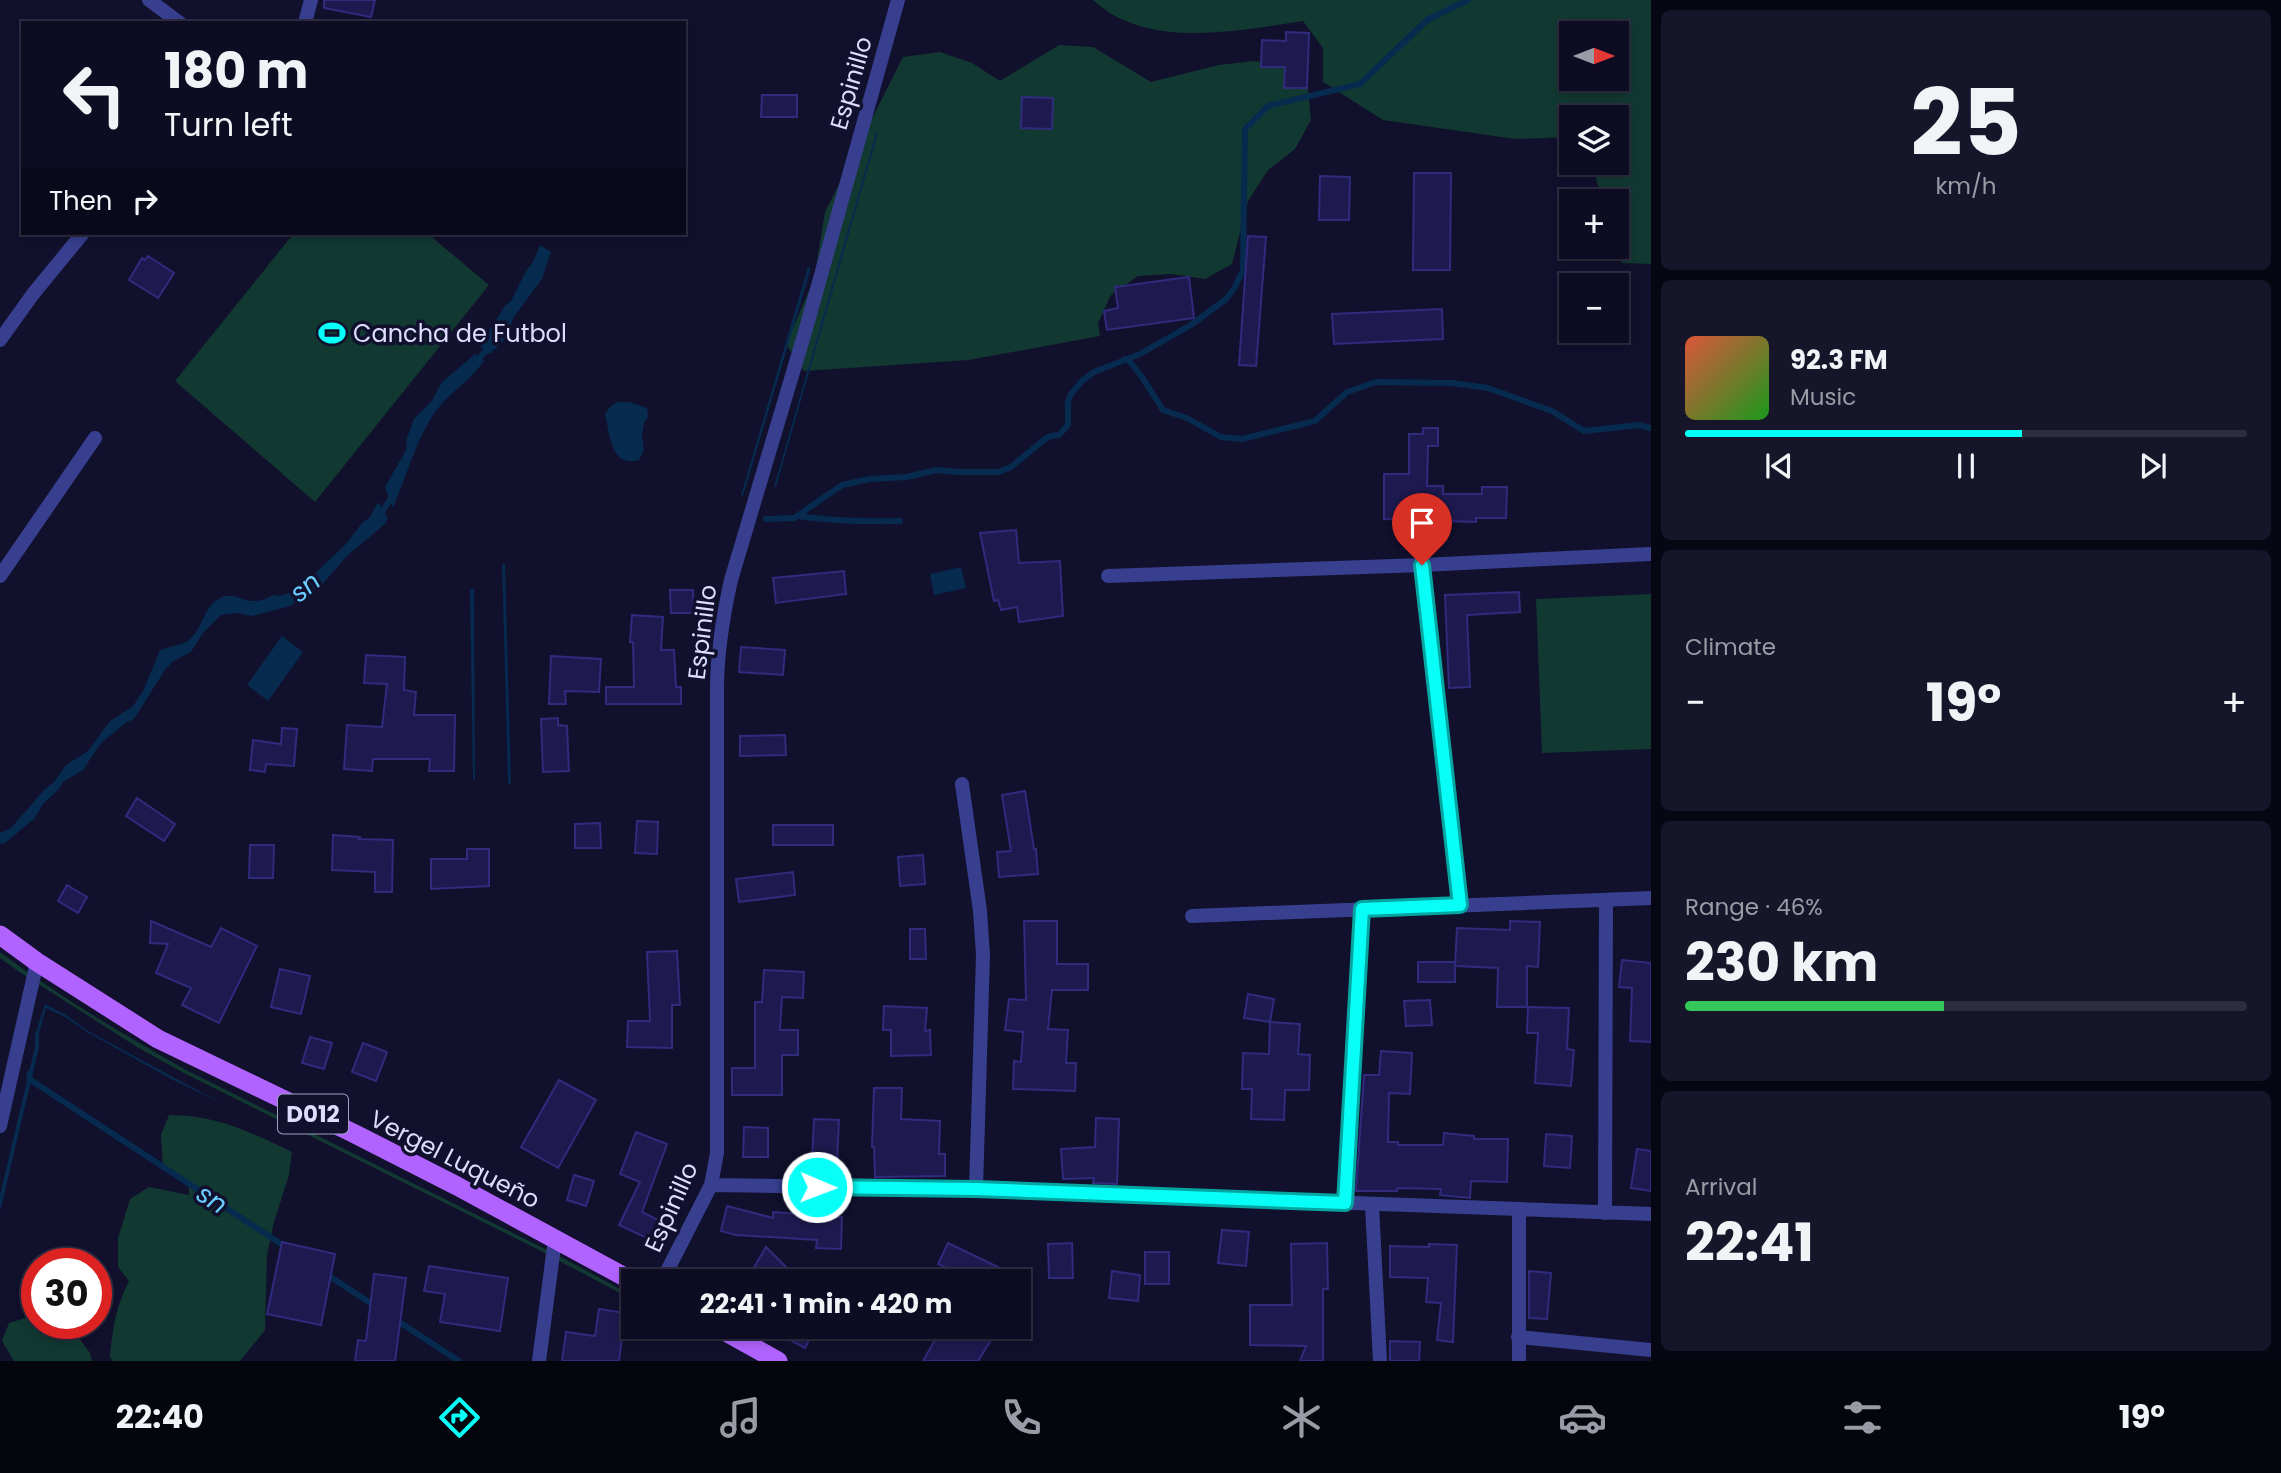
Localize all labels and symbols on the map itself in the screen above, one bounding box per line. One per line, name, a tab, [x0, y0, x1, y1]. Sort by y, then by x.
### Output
north arrow	[1559, 21, 1629, 91]
street label: Espinillo	[822, 33, 880, 133]
place label: Cancha de Futbol	[353, 317, 567, 350]
sports icon: Cancha de Futbol	[317, 318, 347, 348]
pin	[1392, 493, 1452, 565]
water label: sn	[282, 563, 328, 611]
street label: Espinillo	[680, 583, 724, 681]
road number: D012	[278, 1094, 348, 1134]
street label: Vergel Luqueño	[364, 1102, 546, 1216]
position arrow	[780, 1150, 854, 1224]
street label: Espinillo	[637, 1157, 705, 1257]
water label: sn	[190, 1176, 234, 1222]
speed limit sign: 30	[21, 1248, 112, 1339]

